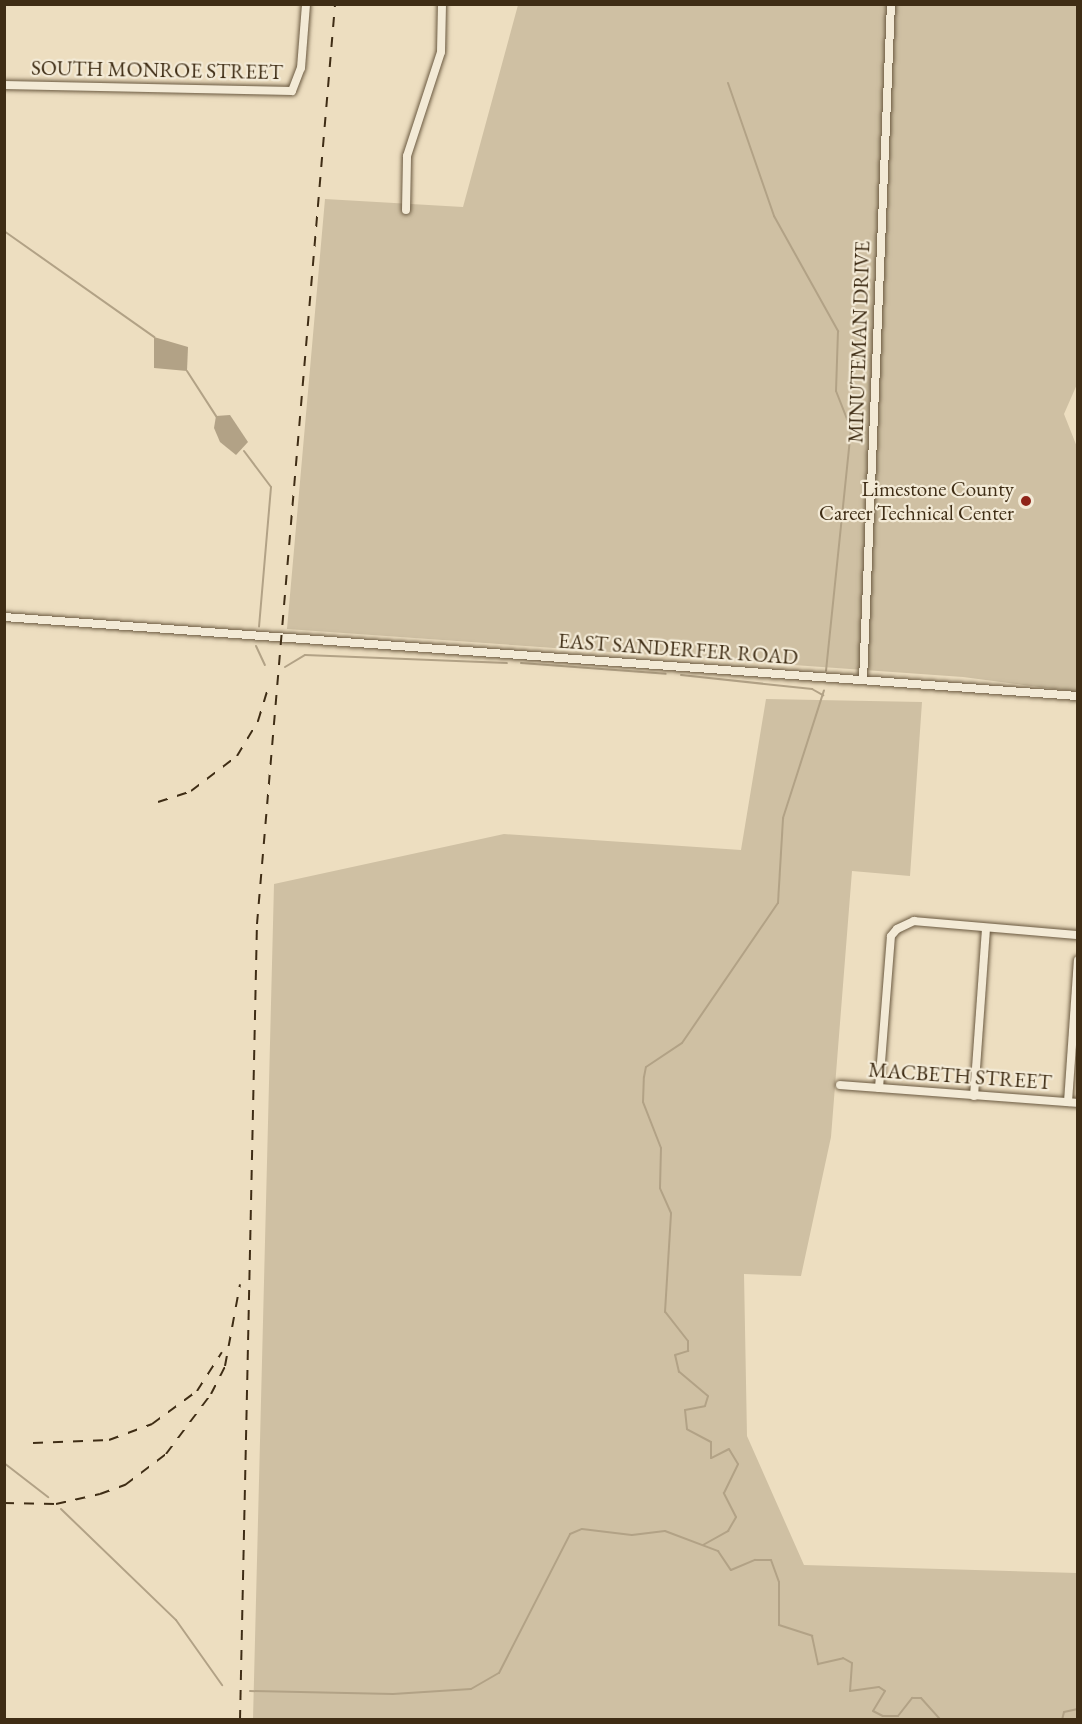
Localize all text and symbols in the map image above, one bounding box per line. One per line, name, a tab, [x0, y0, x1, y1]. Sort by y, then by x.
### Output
street label: SOUTH MONROE STREET	[31, 55, 283, 85]
street label: MINUTEMAN DRIVE	[843, 240, 875, 444]
place label: Limestone County Career Technical Center	[819, 476, 1014, 526]
marker: Limestone County Career Technical Center	[1019, 494, 1033, 508]
street label: EAST SANDERFER ROAD	[557, 628, 799, 670]
street label: MACBETH STREET	[867, 1057, 1053, 1095]

